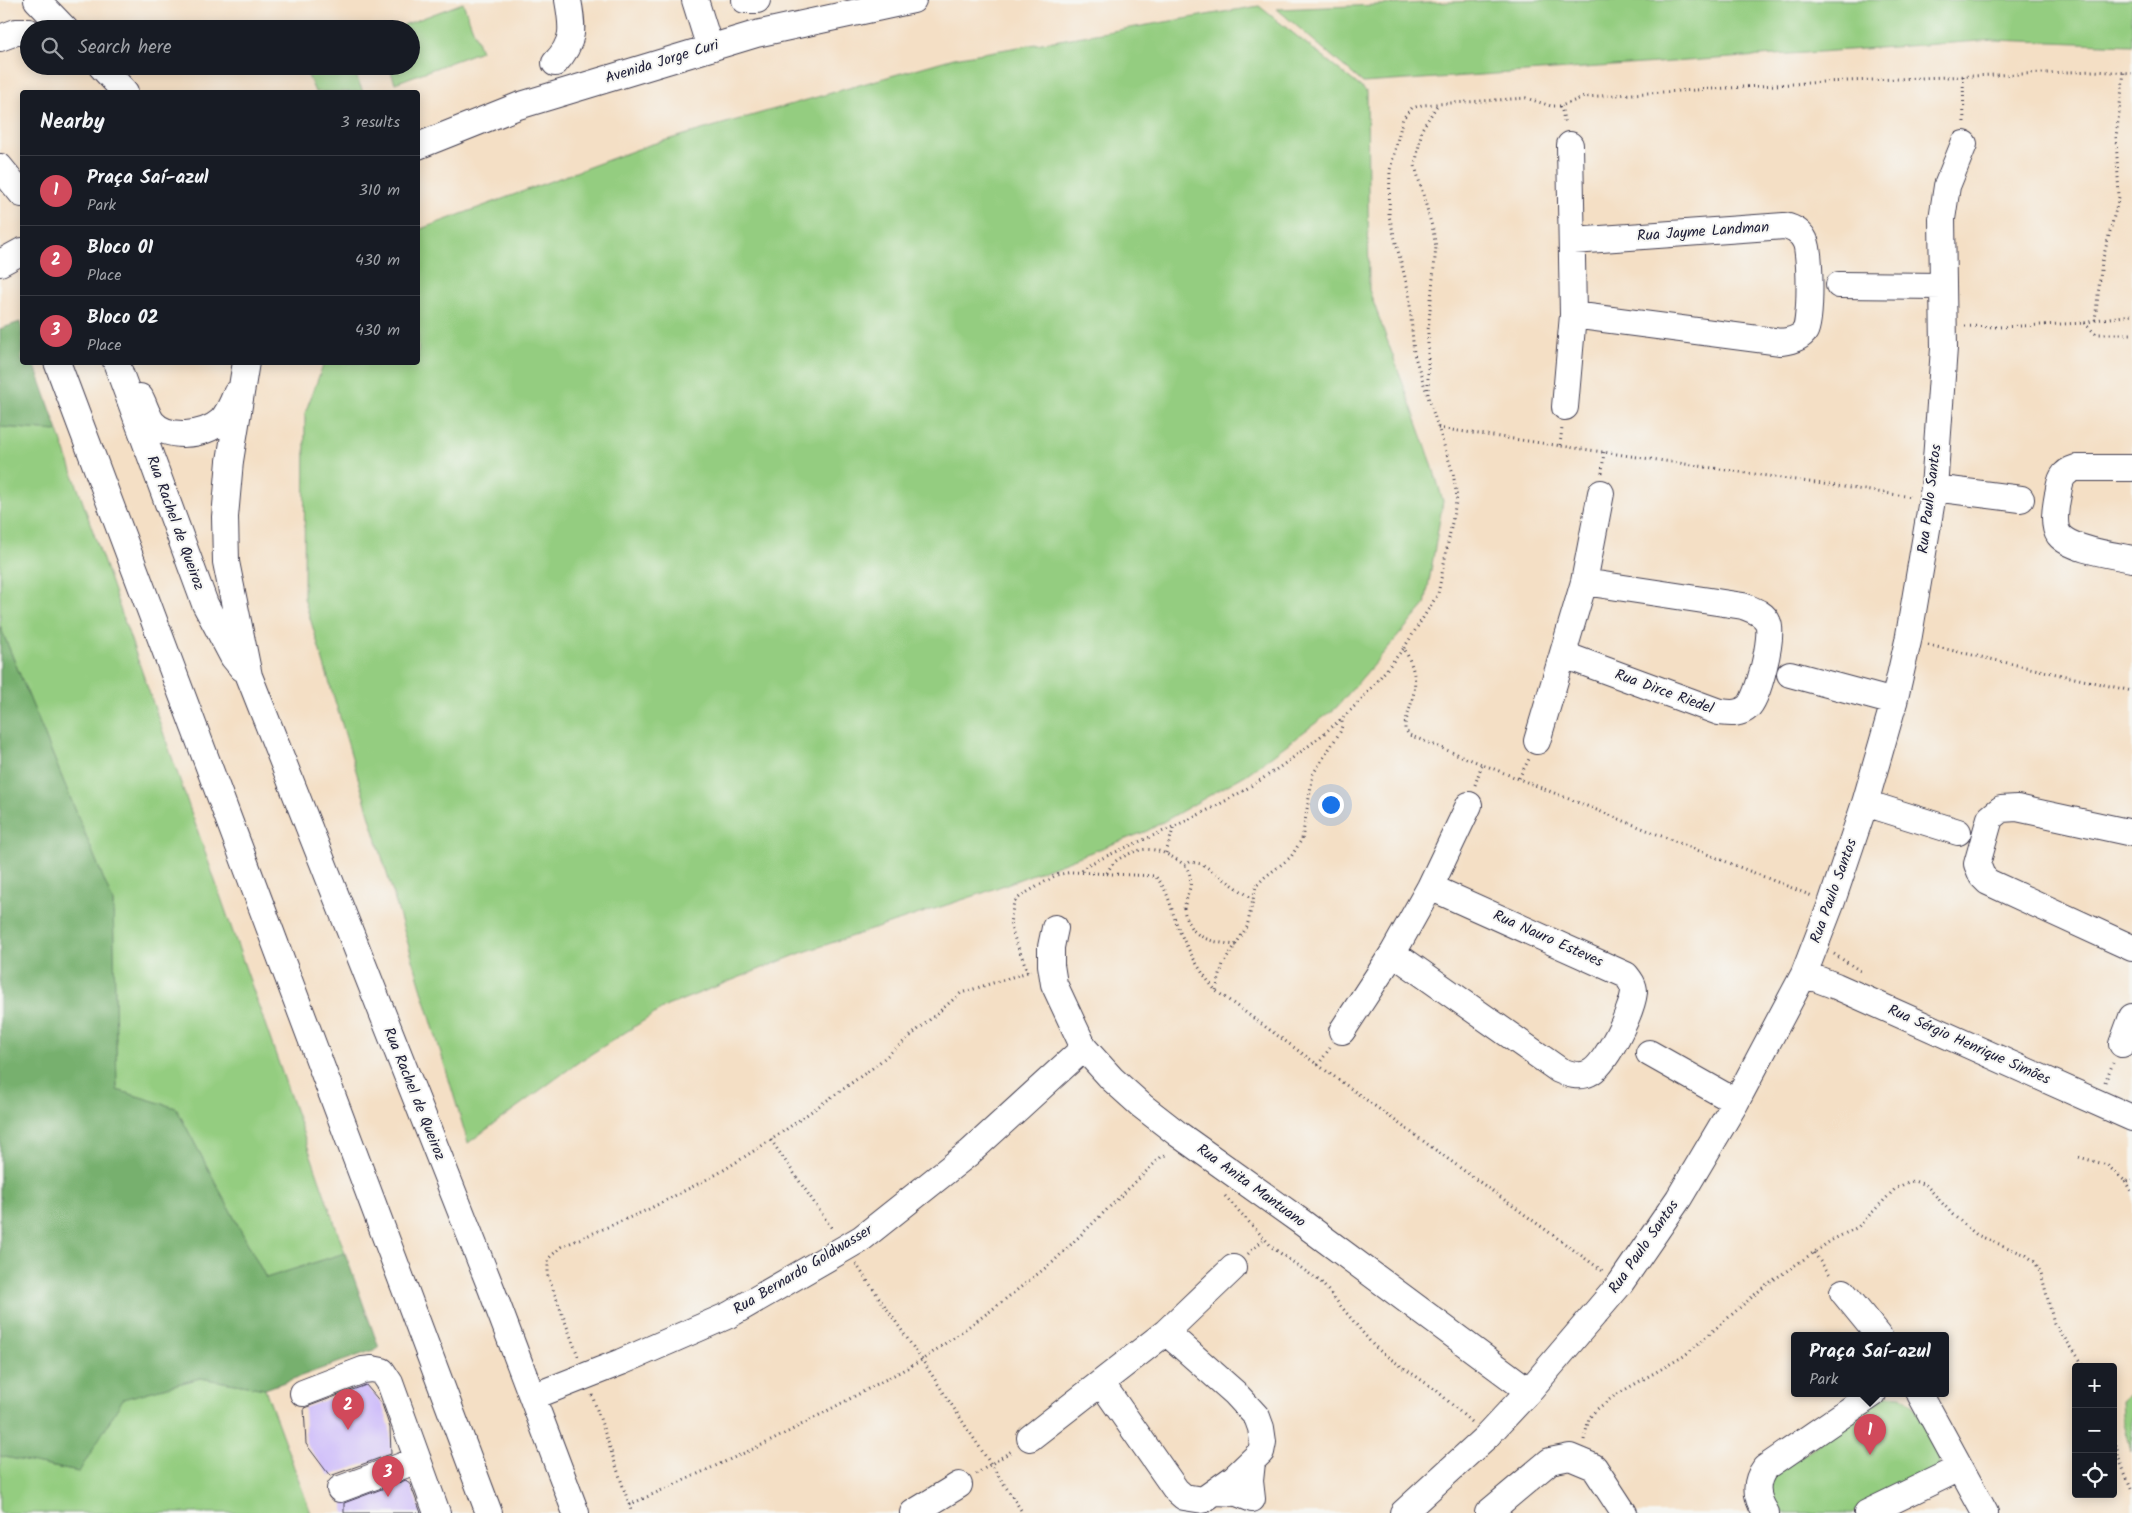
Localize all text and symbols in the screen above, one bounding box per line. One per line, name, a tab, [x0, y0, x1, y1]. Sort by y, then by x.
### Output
search box	[20, 20, 420, 75]
text: Search here	[78, 33, 172, 63]
street label: Avenida Jorge Curi	[602, 33, 723, 91]
icon: search	[38, 34, 66, 62]
text: Nearby	[40, 106, 105, 139]
text: 3 results	[341, 110, 400, 135]
text: Praça Saí-azul	[87, 163, 209, 193]
text: 1	[54, 178, 58, 203]
text: 310 m	[359, 178, 400, 203]
text: Park	[87, 193, 116, 218]
street label: Rua Jayme Landman	[1636, 215, 1770, 249]
text: Bloco 01	[87, 233, 153, 263]
text: 2	[51, 248, 61, 273]
text: 430 m	[355, 248, 400, 273]
text: Place	[87, 263, 121, 288]
text: Bloco 02	[87, 303, 159, 333]
text: 3	[52, 318, 60, 343]
text: 430 m	[355, 318, 400, 343]
text: Place	[87, 333, 121, 358]
street label: Rua Paulo Santos	[1911, 442, 1949, 555]
street label: Rua Rachel de Queiroz	[139, 452, 211, 594]
street label: Rua Dirce Riedel	[1611, 663, 1717, 721]
your location	[1318, 792, 1344, 818]
street label: Rua Paulo Santos	[1804, 835, 1864, 947]
street label: Rua Nauro Esteves	[1489, 904, 1608, 974]
street label: Rua Sérgio Henrique Simões	[1884, 998, 2055, 1092]
street label: Rua Rachel de Queiroz	[376, 1024, 452, 1165]
street label: Rua Anita Mantuano	[1191, 1138, 1311, 1234]
street label: Rua Paulo Santos	[1603, 1195, 1686, 1299]
street label: Rua Bernardo Goldwasser	[729, 1218, 878, 1321]
popup	[1791, 1332, 1949, 1397]
text: Praça Saí-azul	[1809, 1337, 1931, 1367]
map controls	[2072, 1363, 2117, 1498]
button: +	[2072, 1363, 2117, 1408]
text: Park	[1809, 1367, 1838, 1392]
pin: 2	[332, 1389, 364, 1430]
button: −	[2072, 1408, 2117, 1453]
pin: 1	[1854, 1414, 1886, 1455]
button: locate	[2072, 1453, 2117, 1498]
pin: 3	[372, 1456, 404, 1497]

